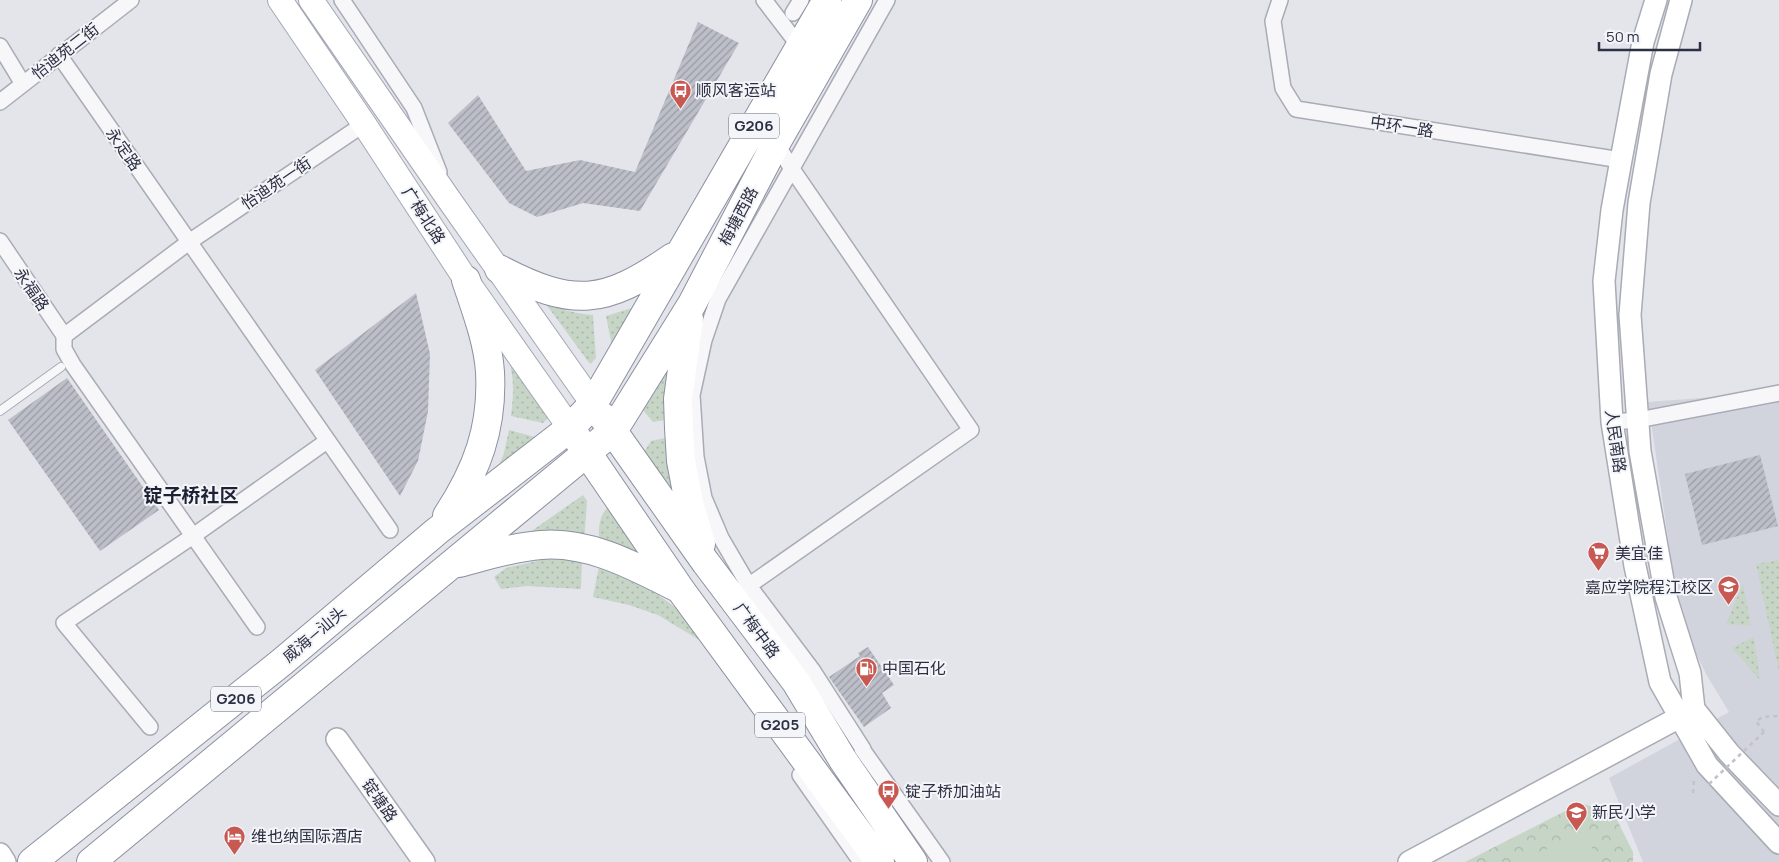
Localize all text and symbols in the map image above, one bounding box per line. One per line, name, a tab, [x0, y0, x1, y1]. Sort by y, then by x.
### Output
street label: 怡迪苑二街	[27, 18, 103, 84]
scale bar	[1599, 20, 1700, 52]
text: 50 m	[1606, 26, 1640, 47]
bus stop icon: 顺风客运站	[668, 78, 692, 109]
place label: 顺风客运站	[696, 79, 776, 101]
street label: 中环一路	[1369, 110, 1435, 142]
road number: G206	[729, 114, 779, 138]
street label: 永定路	[101, 123, 147, 175]
street label: 怡迪苑一街	[237, 152, 315, 214]
street label: 广梅北路	[397, 182, 451, 248]
street label: 梅塘西路	[713, 183, 763, 249]
street label: 永福路	[9, 263, 55, 315]
street label: 人民南路	[1601, 408, 1631, 474]
district label: 锭子桥社区	[143, 482, 239, 508]
supermarket icon: 美宜佳	[1587, 541, 1611, 572]
place label: 美宜佳	[1615, 542, 1663, 564]
school or university icon: 嘉应学院程江校区	[1717, 575, 1741, 606]
place label: 嘉应学院程江校区	[1585, 576, 1713, 598]
street label: 广梅中路	[729, 598, 785, 662]
street label: 威海—汕头	[278, 601, 350, 667]
fuel station icon: 中国石化	[854, 656, 878, 687]
place label: 中国石化	[882, 657, 946, 679]
road number: G206	[211, 686, 261, 712]
road number: G205	[755, 712, 805, 738]
street label: 锭塘路	[357, 774, 403, 826]
bus stop icon: 锭子桥加油站	[877, 779, 901, 810]
place label: 锭子桥加油站	[905, 780, 1001, 802]
school or university icon: 新民小学	[1564, 800, 1588, 831]
place label: 新民小学	[1592, 801, 1656, 823]
hotel icon: 维也纳国际酒店	[223, 824, 247, 855]
place label: 维也纳国际酒店	[251, 825, 363, 847]

